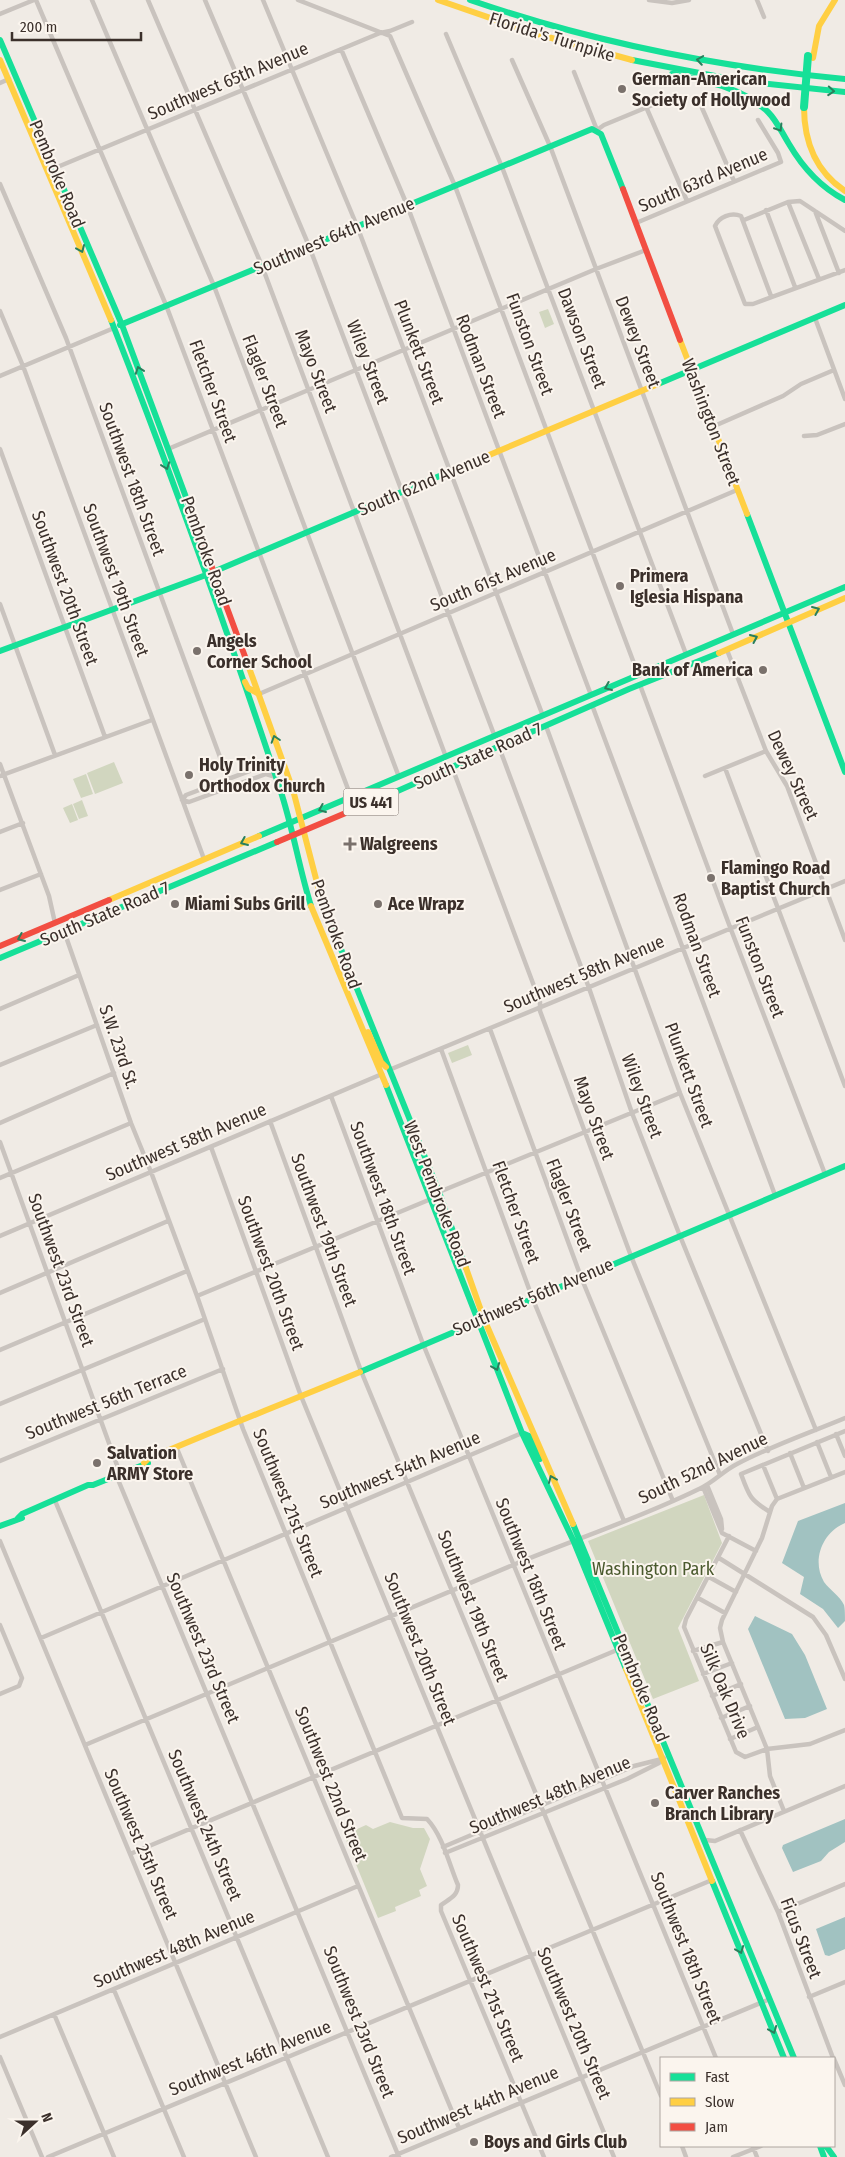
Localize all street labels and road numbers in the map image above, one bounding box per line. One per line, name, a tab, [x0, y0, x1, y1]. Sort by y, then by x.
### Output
street label: Florida's Turnpike	[486, 7, 618, 67]
street label: Southwest 65th Avenue	[144, 37, 312, 125]
street label: Pembroke Road	[24, 117, 90, 231]
street label: South 63rd Avenue	[635, 143, 771, 217]
street label: Southwest 64th Avenue	[250, 192, 418, 280]
street label: Dawson Street	[553, 285, 611, 391]
street label: Funston Street	[501, 290, 559, 398]
street label: Dewey Street	[610, 293, 666, 391]
street label: Plunkett Street	[389, 297, 449, 408]
street label: Rodman Street	[451, 311, 511, 421]
street label: Wiley Street	[342, 317, 394, 407]
street label: Mayo Street	[290, 326, 342, 416]
street label: Flagler Street	[237, 331, 293, 431]
street label: Fletcher Street	[184, 337, 242, 445]
street label: Washington Street	[677, 355, 745, 489]
street label: Southwest 18th Street	[94, 399, 170, 559]
street label: South 62nd Avenue	[355, 445, 494, 521]
street label: Pembroke Road	[176, 493, 236, 609]
street label: Southwest 19th Street	[78, 500, 154, 660]
street label: Southwest 20th Street	[27, 508, 103, 668]
street label: South 61st Avenue	[427, 544, 559, 616]
street label: South State Road 7	[410, 718, 546, 794]
street label: Dewey Street	[763, 727, 823, 823]
road number: US 441	[344, 789, 398, 816]
street label: Pembroke Road	[306, 876, 366, 992]
street label: South State Road 7	[37, 877, 173, 951]
street label: Rodman Street	[668, 890, 726, 1000]
street label: Funston Street	[731, 913, 789, 1021]
street label: Southwest 58th Avenue	[500, 930, 668, 1018]
street label: S.W. 23rd St.	[94, 1002, 144, 1092]
street label: Plunkett Street	[660, 1019, 718, 1131]
street label: Wiley Street	[617, 1051, 667, 1141]
street label: Mayo Street	[569, 1073, 619, 1163]
street label: Southwest 58th Avenue	[102, 1098, 270, 1186]
street label: Southwest 18th Street	[345, 1118, 421, 1278]
street label: West Pembroke Road	[399, 1118, 475, 1270]
street label: Southwest 19th Street	[286, 1150, 362, 1310]
street label: Flagler Street	[541, 1155, 597, 1255]
street label: Fletcher Street	[487, 1158, 545, 1266]
street label: Southwest 23rd Street	[23, 1190, 99, 1350]
street label: Southwest 20th Street	[233, 1193, 309, 1353]
street label: Southwest 56th Avenue	[449, 1253, 617, 1341]
street label: Southwest 56th Terrace	[22, 1360, 190, 1444]
street label: Southwest 21st Street	[248, 1425, 328, 1581]
street label: Southwest 54th Avenue	[316, 1426, 484, 1514]
street label: South 52nd Avenue	[635, 1427, 771, 1509]
street label: Southwest 18th Street	[491, 1495, 571, 1653]
street label: Southwest 19th Street	[433, 1527, 513, 1685]
street label: Southwest 23rd Street	[161, 1569, 245, 1727]
street label: Southwest 20th Street	[379, 1569, 461, 1729]
street label: Pembroke Road	[608, 1631, 674, 1745]
street label: Silk Oak Drive	[695, 1640, 755, 1742]
street label: Southwest 22nd Street	[290, 1703, 372, 1865]
street label: Southwest 24th Street	[163, 1746, 247, 1904]
street label: Southwest 48th Avenue	[466, 1751, 634, 1839]
street label: Southwest 25th Street	[99, 1765, 183, 1923]
street label: Southwest 18th Street	[646, 1869, 726, 2027]
street label: Ficus Street	[775, 1894, 827, 1982]
street label: Southwest 48th Avenue	[90, 1905, 258, 1993]
street label: Southwest 21st Street	[447, 1911, 529, 2065]
street label: Southwest 23rd Street	[319, 1943, 400, 2101]
street label: Southwest 20th Street	[532, 1944, 616, 2102]
street label: Southwest 46th Avenue	[166, 2015, 334, 2101]
street label: Southwest 44th Avenue	[394, 2061, 562, 2149]

